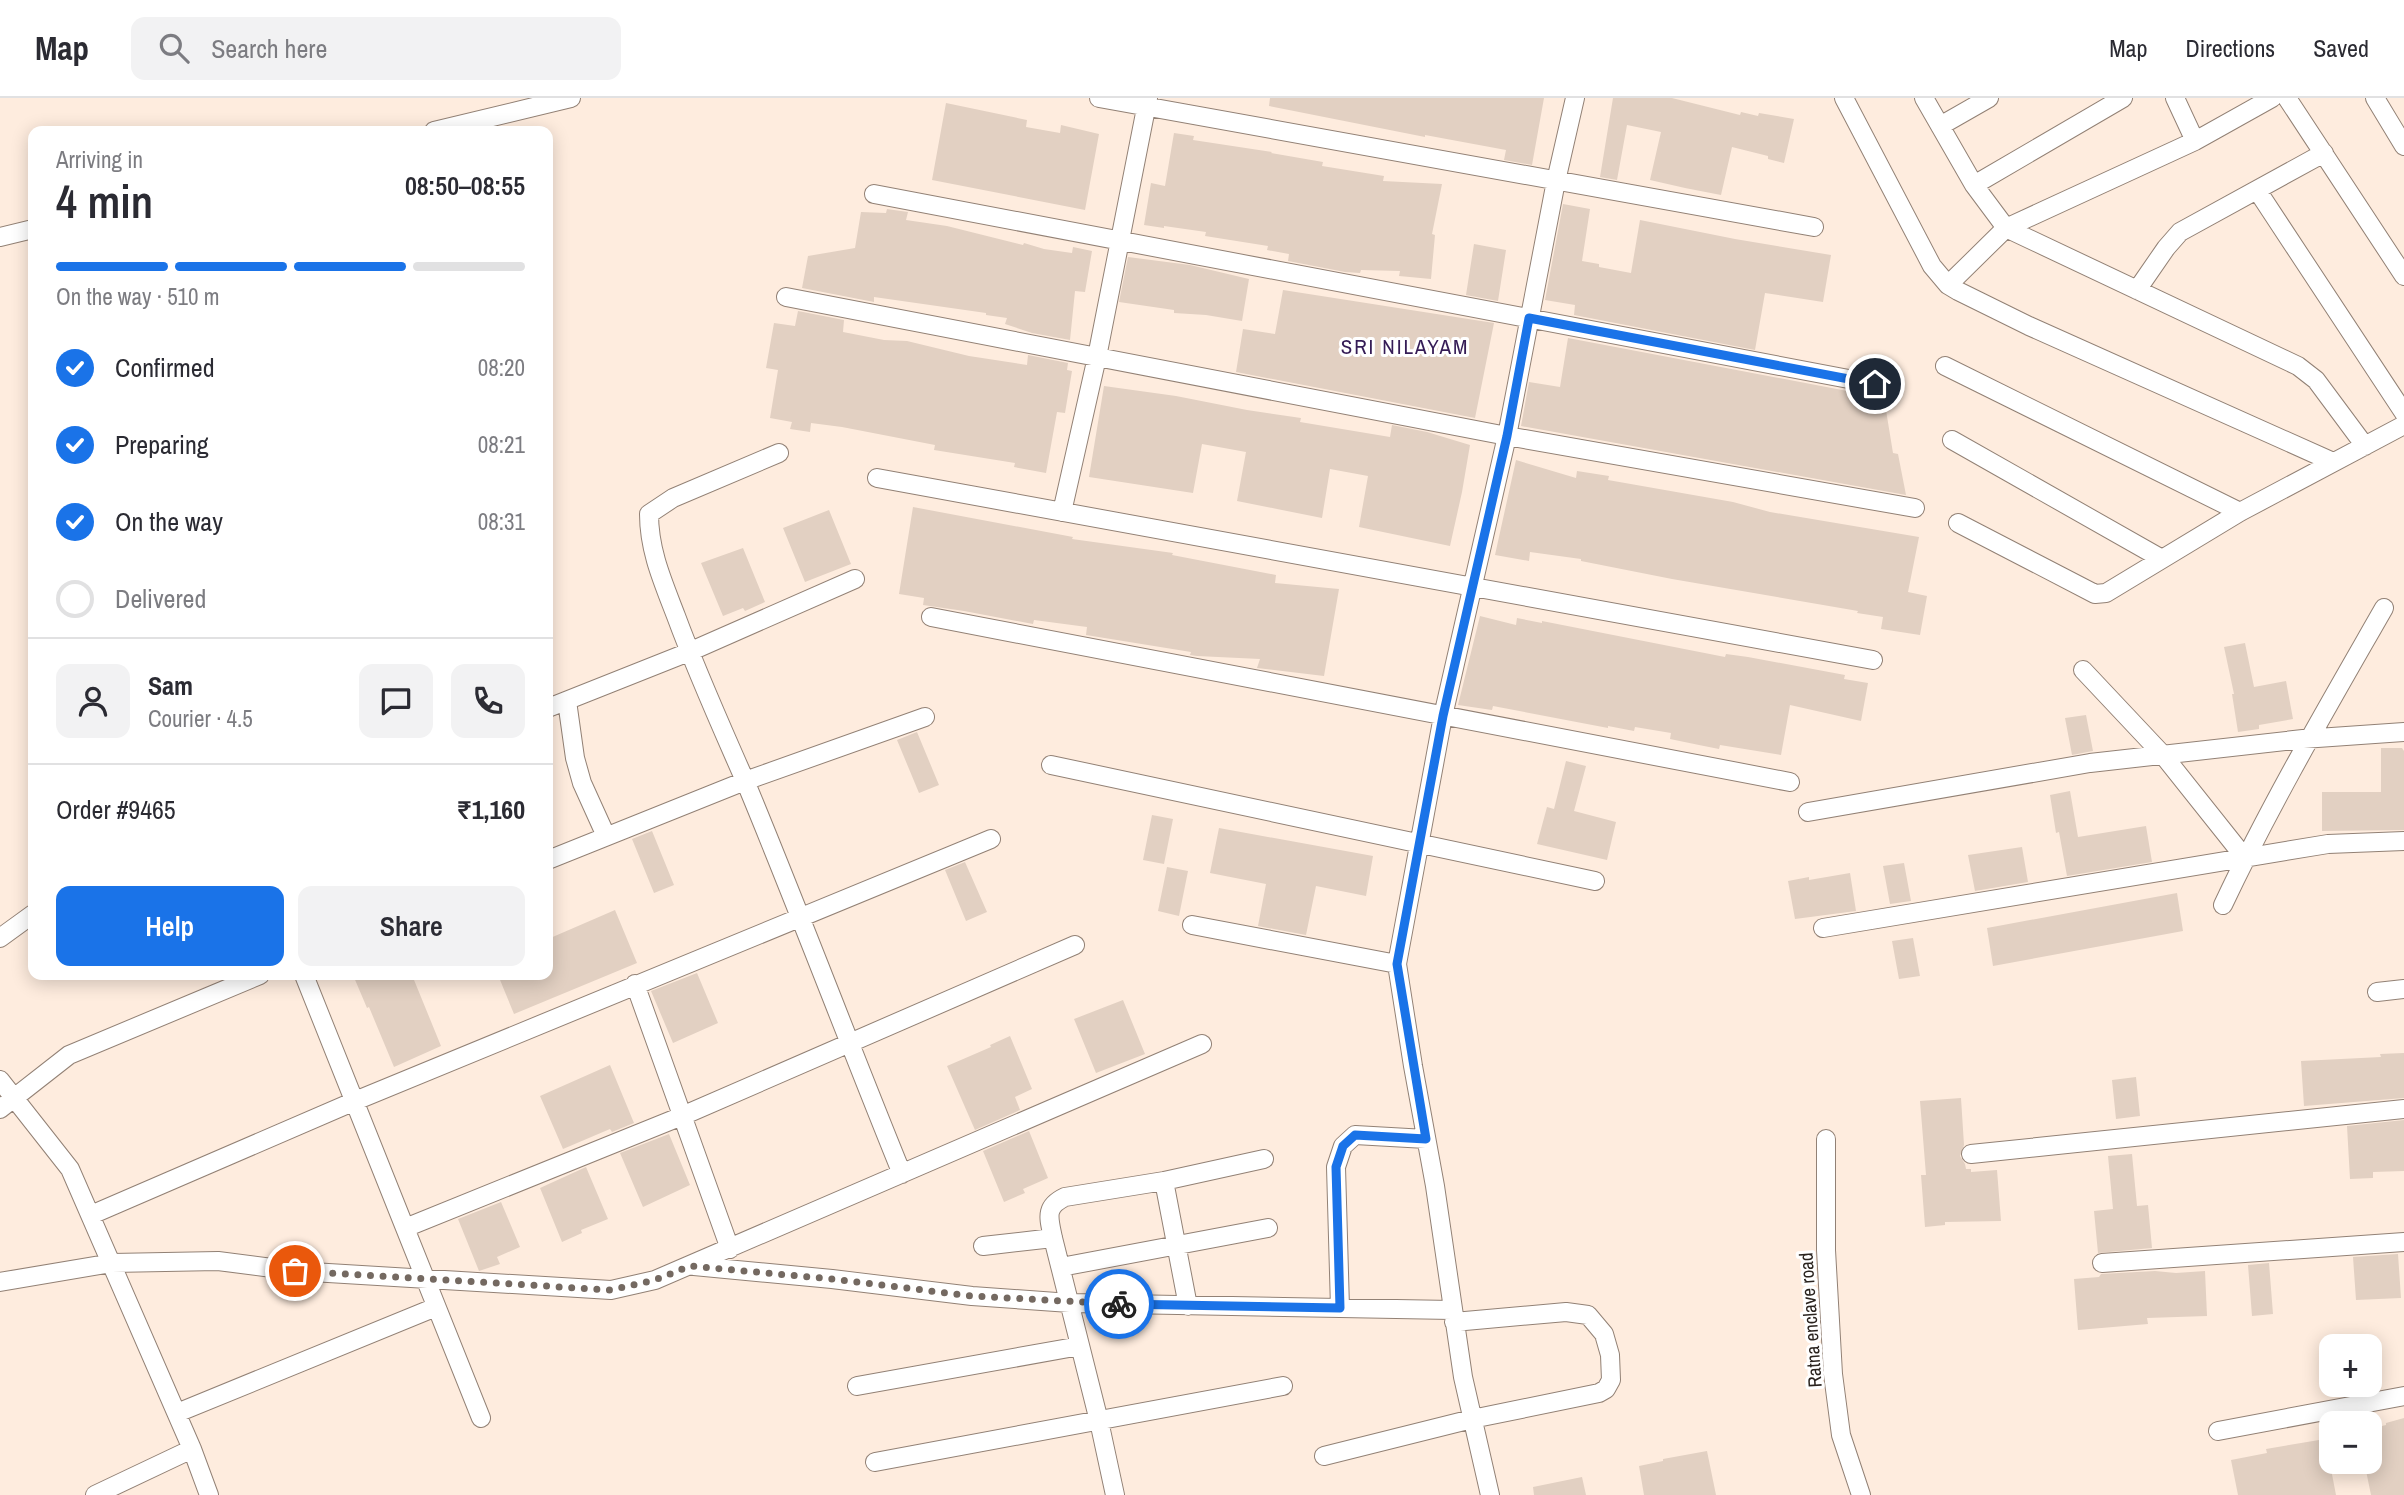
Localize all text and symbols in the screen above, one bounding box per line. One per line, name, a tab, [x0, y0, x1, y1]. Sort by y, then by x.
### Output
search box	[131, 17, 621, 80]
text: Map	[35, 26, 89, 70]
icon: search	[155, 29, 193, 67]
text: Search here	[211, 31, 327, 66]
text: Map	[2109, 32, 2147, 64]
text: Directions	[2185, 32, 2275, 64]
text: Saved	[2313, 32, 2369, 64]
text: Arriving in	[56, 144, 143, 175]
text: 08:50–08:55	[405, 168, 525, 203]
text: 4 min	[56, 170, 153, 232]
text: On the way · 510 m	[56, 281, 220, 312]
district label: SRI NILAYAM	[1341, 332, 1469, 361]
icon: check	[56, 349, 94, 387]
text: Confirmed	[115, 350, 215, 385]
text: 08:20	[478, 352, 525, 383]
pin	[1845, 354, 1905, 414]
icon: home	[1856, 365, 1894, 403]
icon: check	[56, 426, 94, 464]
text: Preparing	[115, 427, 209, 462]
text: 08:21	[478, 429, 525, 460]
icon: check	[56, 503, 94, 541]
text: On the way	[115, 504, 223, 539]
text: 08:31	[478, 506, 525, 537]
text: Delivered	[115, 581, 206, 616]
button: person	[56, 664, 130, 738]
button: chat	[359, 664, 433, 738]
button: phone	[451, 664, 525, 738]
text: Sam	[148, 668, 193, 703]
text: Courier · 4.5	[148, 703, 253, 734]
text: Order #9465	[56, 792, 176, 827]
text: ₹1,160	[457, 792, 525, 827]
button: Help	[56, 886, 284, 966]
button: Share	[298, 886, 525, 966]
pin	[265, 1241, 325, 1301]
icon: bag	[276, 1252, 314, 1290]
street label: Ratna enclave road	[1792, 1252, 1828, 1388]
courier	[1084, 1269, 1154, 1339]
icon: bike	[1100, 1285, 1138, 1323]
map controls	[2319, 1334, 2382, 1474]
button: +	[2319, 1334, 2382, 1397]
button: −	[2319, 1411, 2382, 1474]

